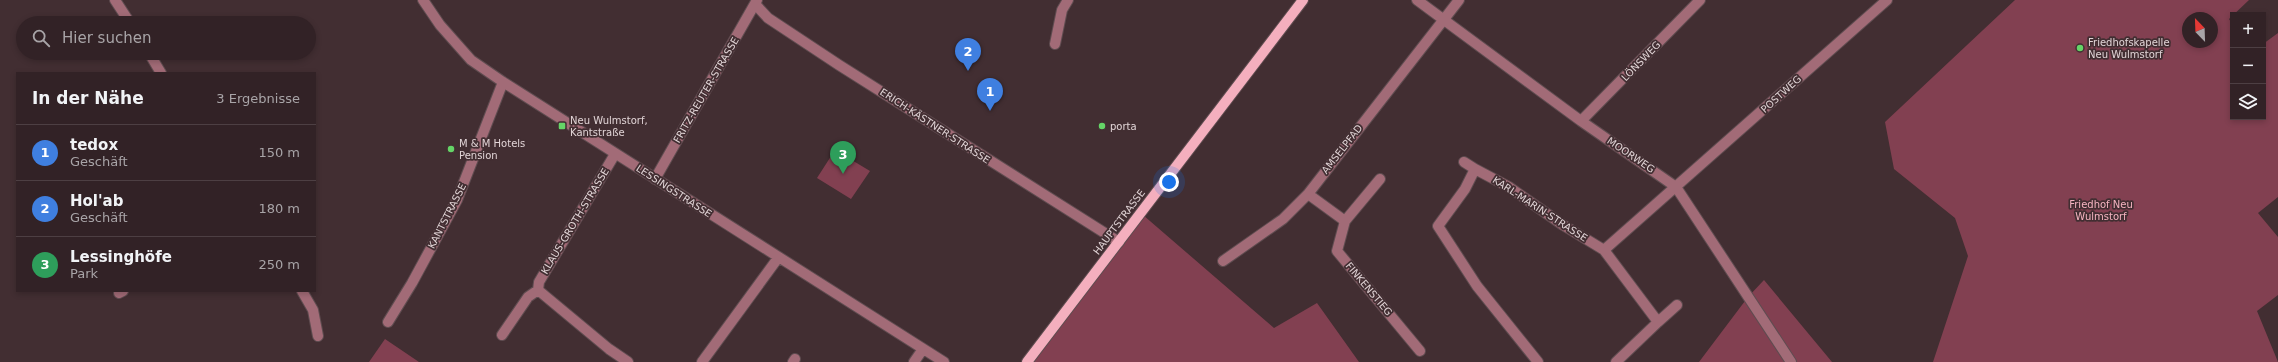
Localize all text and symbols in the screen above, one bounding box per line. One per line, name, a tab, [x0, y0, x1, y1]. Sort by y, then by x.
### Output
north arrow	[2182, 12, 2218, 48]
map controls	[2230, 12, 2266, 120]
button: +	[2230, 12, 2266, 48]
search box	[16, 16, 316, 60]
icon: search	[30, 27, 52, 49]
text: Hier suchen	[62, 29, 151, 47]
street label: FRITZ-REUTER-STRASSE	[671, 35, 741, 145]
place label: Friedhofskapelle Neu Wulmstorf	[2088, 37, 2170, 60]
pin: 2	[955, 38, 981, 71]
street label: LÖNSWEG	[1619, 38, 1663, 83]
marker: Friedhofskapelle Neu Wulmstorf	[2075, 43, 2085, 53]
button: −	[2230, 48, 2266, 84]
street label: POSTWEG	[1759, 73, 1803, 115]
pin: 1	[977, 78, 1003, 111]
button: layers	[2230, 84, 2266, 120]
street label: ERICH-KÄSTNER-STRASSE	[878, 85, 993, 166]
text: In der Nähe	[32, 88, 144, 108]
text: 3 Ergebnisse	[216, 91, 300, 106]
place label: Neu Wulmstorf, Kantstraße	[570, 115, 648, 138]
marker: Neu Wulmstorf, Kantstraße	[557, 121, 567, 131]
marker: porta	[1097, 121, 1107, 131]
place label: porta	[1110, 121, 1137, 132]
street label: AMSELPFAD	[1319, 122, 1365, 176]
street label: MOORWEG	[1605, 135, 1657, 175]
text: tedox	[70, 136, 118, 154]
place label: M & M Hotels Pension	[459, 138, 525, 161]
pin: 3	[830, 141, 856, 174]
marker: M & M Hotels Pension	[446, 144, 456, 154]
text: 1	[40, 145, 50, 160]
text: 150 m	[258, 145, 300, 160]
text: Geschäft	[70, 154, 128, 169]
street label: LESSINGSTRASSE	[634, 163, 714, 219]
street label: KLAUS-GROTH-STRASSE	[539, 166, 611, 276]
your location	[1159, 172, 1179, 192]
street label: KARL-MARIN-STRASSE	[1491, 174, 1589, 244]
street label: KANTSTRASSE	[426, 182, 468, 250]
street label: HAUPTSTRASSE	[1091, 187, 1147, 257]
text: Hol'ab	[70, 192, 123, 210]
park label: Friedhof Neu Wulmstorf	[2069, 199, 2133, 222]
text: 2	[40, 201, 50, 216]
text: 180 m	[258, 201, 300, 216]
text: Geschäft	[70, 210, 128, 225]
text: Lessinghöfe	[70, 248, 172, 266]
text: 3	[40, 257, 50, 272]
text: 250 m	[258, 257, 300, 272]
street label: FINKENSTIEG	[1344, 260, 1394, 318]
text: Park	[70, 266, 98, 281]

